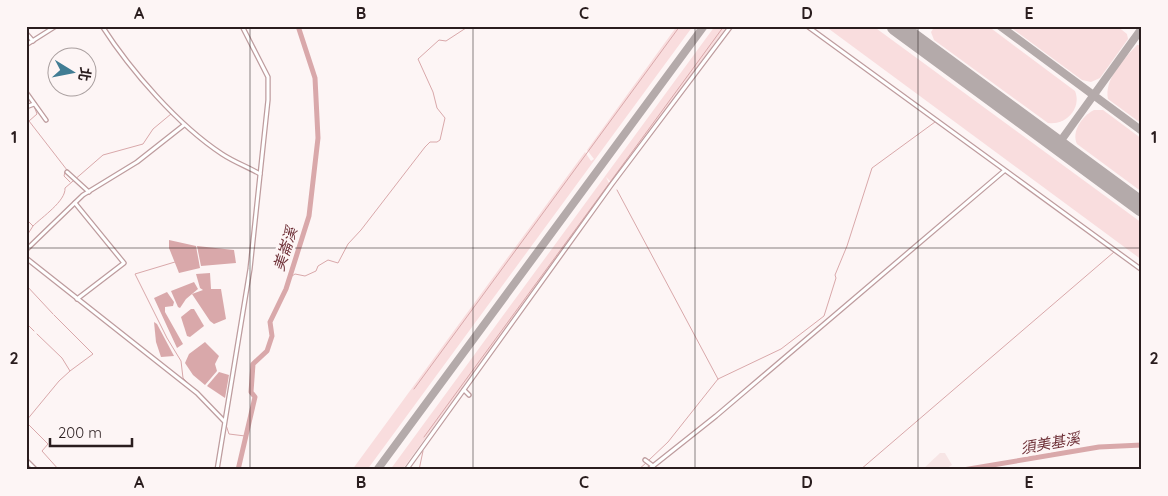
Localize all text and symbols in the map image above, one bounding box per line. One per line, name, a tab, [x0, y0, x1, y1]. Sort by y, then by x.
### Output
text: A	[134, 3, 145, 23]
text: B	[356, 3, 366, 23]
text: C	[579, 3, 589, 23]
text: D	[801, 3, 813, 23]
text: E	[1024, 3, 1034, 23]
north arrow	[48, 48, 98, 98]
text: 北	[75, 66, 95, 83]
text: 1	[11, 127, 17, 147]
text: 1	[1151, 127, 1157, 147]
water label: 美崙溪	[269, 223, 302, 273]
text: 2	[9, 348, 19, 368]
text: 2	[1149, 348, 1159, 368]
scale bar	[50, 416, 132, 448]
text: 200 m	[58, 423, 102, 442]
water label: 須美基溪	[1019, 428, 1083, 458]
text: A	[134, 472, 145, 492]
text: B	[356, 472, 366, 492]
text: C	[579, 472, 589, 492]
text: D	[801, 472, 813, 492]
text: E	[1024, 472, 1034, 492]

